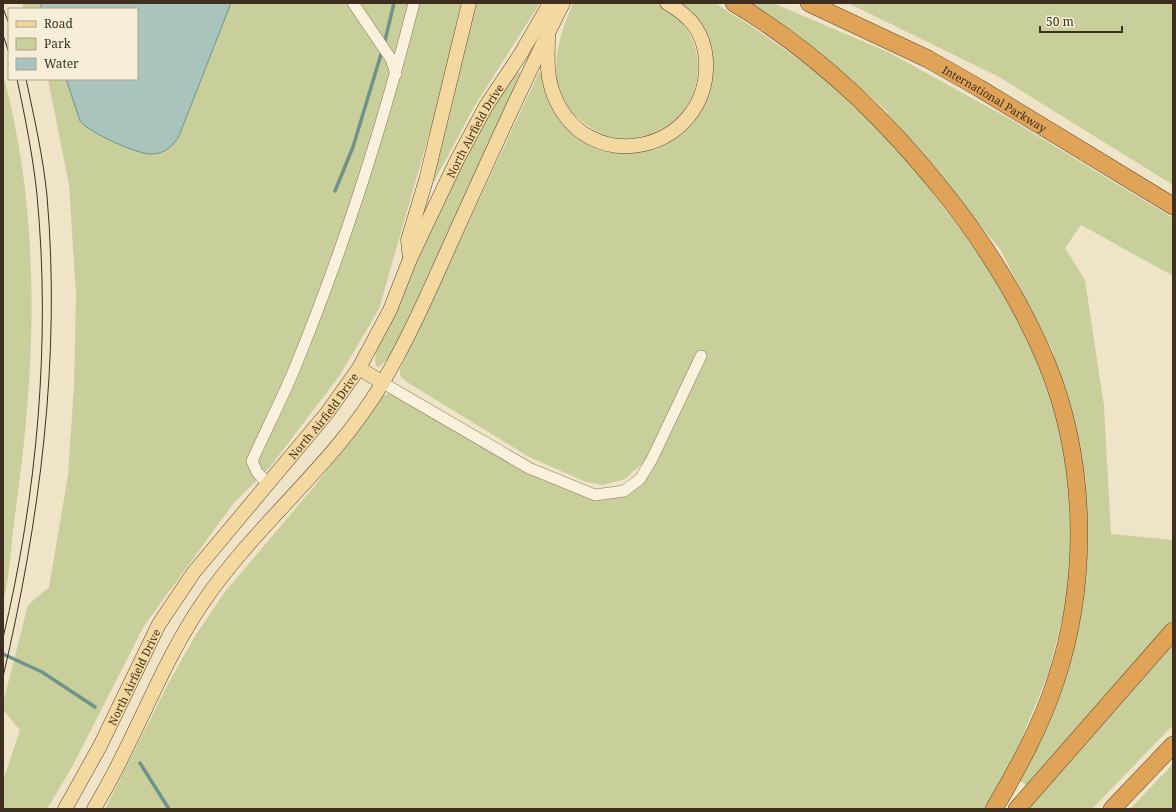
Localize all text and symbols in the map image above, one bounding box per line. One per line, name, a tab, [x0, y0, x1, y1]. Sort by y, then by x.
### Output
legend	[8, 8, 138, 80]
scale bar	[1040, 8, 1122, 34]
text: 50 m	[1046, 13, 1074, 30]
text: Road	[44, 15, 74, 32]
text: Park	[44, 35, 72, 52]
text: Water	[44, 55, 79, 72]
street label: International Parkway	[940, 61, 1050, 136]
street label: North Airfield Drive	[442, 81, 506, 180]
street label: North Airfield Drive	[285, 369, 361, 462]
street label: North Airfield Drive	[104, 626, 163, 727]

